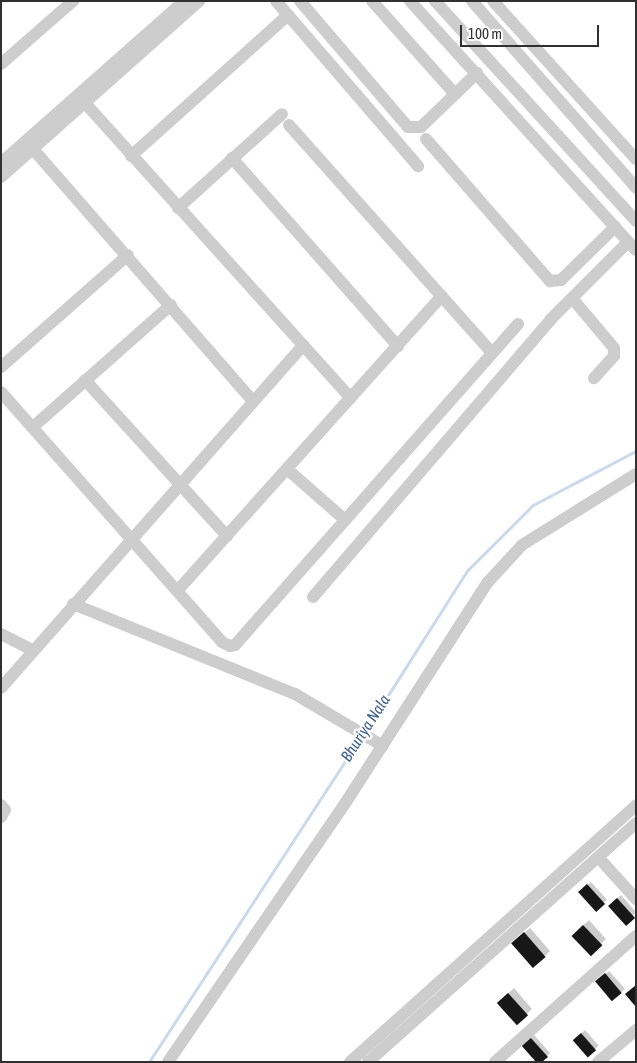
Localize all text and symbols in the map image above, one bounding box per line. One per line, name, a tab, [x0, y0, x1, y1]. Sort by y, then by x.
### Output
scale bar	[462, 15, 601, 47]
text: 100 m	[468, 25, 502, 42]
water label: Bhuriya Nala	[336, 691, 394, 765]

